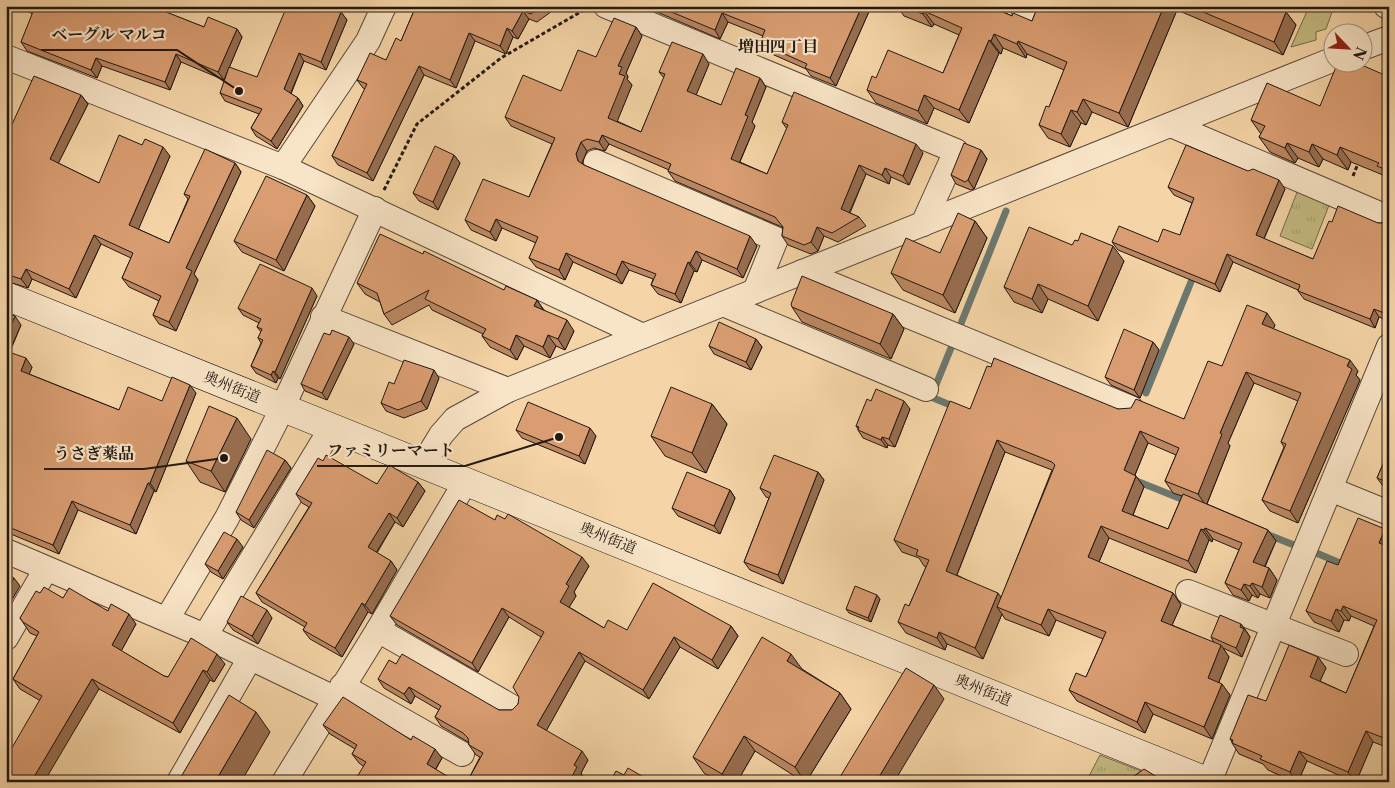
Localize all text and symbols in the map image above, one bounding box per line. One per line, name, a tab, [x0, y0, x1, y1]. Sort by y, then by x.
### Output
callout: ベーグル マルコ	[41, 19, 177, 50]
north arrow	[1322, 22, 1372, 72]
text: ベーグル マルコ	[51, 24, 167, 44]
district label: 増田四丁目	[738, 36, 818, 56]
text: N	[1349, 44, 1371, 63]
street label: 奥州街道	[201, 366, 264, 407]
callout: ファミリーマート	[317, 435, 465, 466]
callout: うさぎ薬品	[44, 438, 144, 469]
text: ファミリーマート	[327, 440, 455, 460]
text: うさぎ薬品	[54, 443, 134, 463]
street label: 奥州街道	[577, 517, 640, 558]
street label: 奥州街道	[952, 669, 1015, 710]

